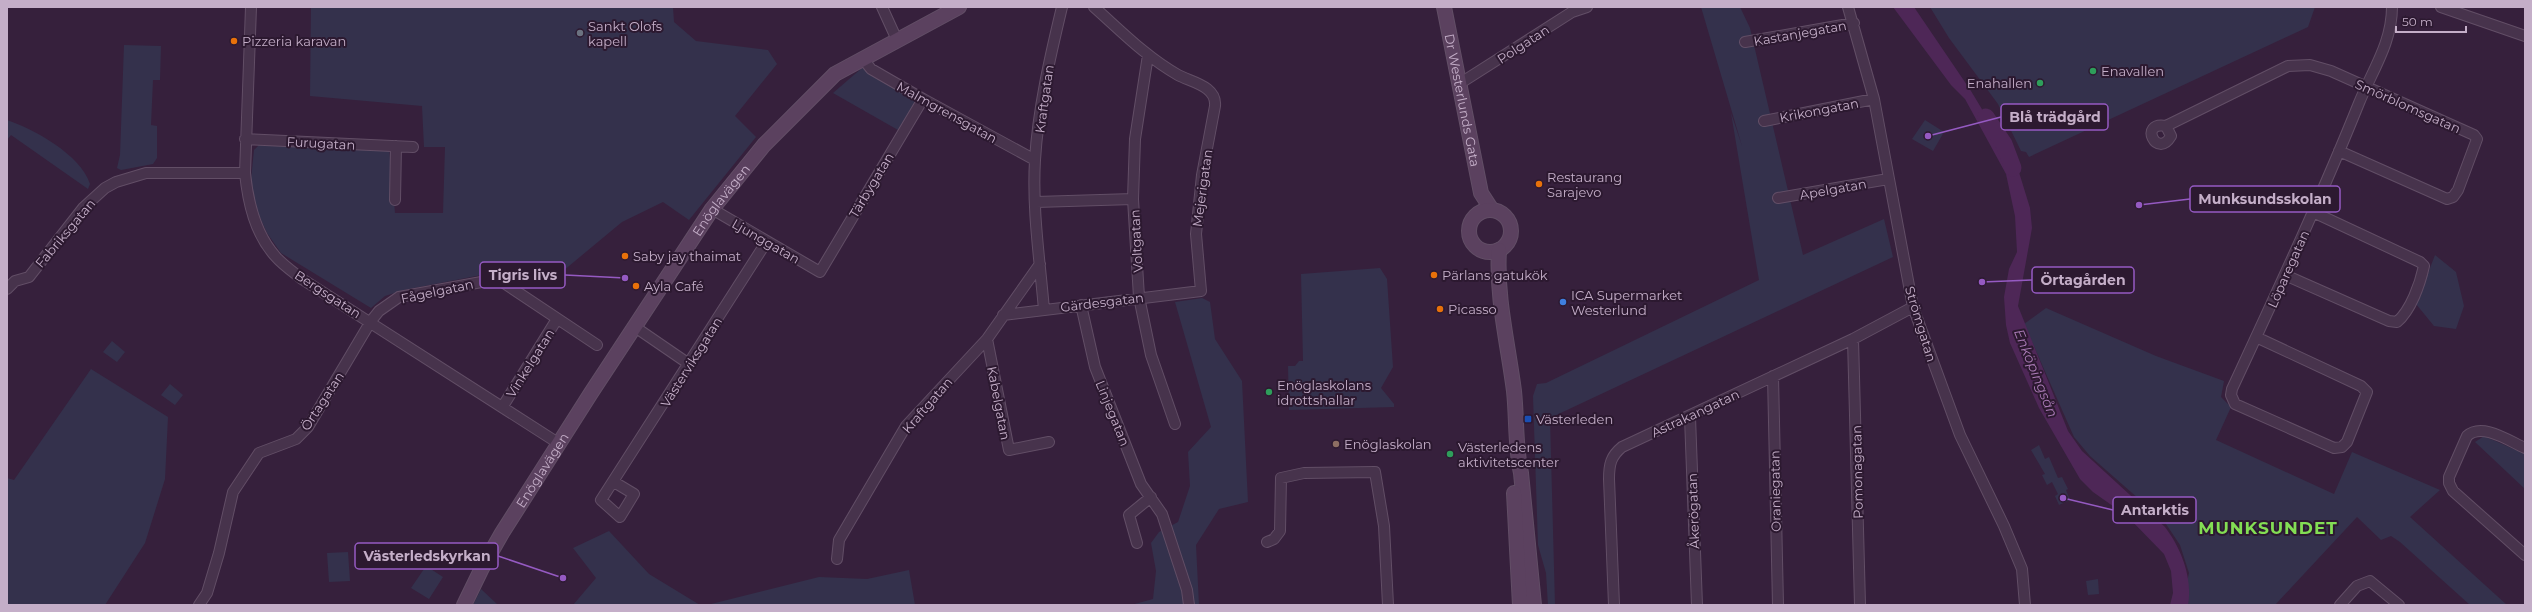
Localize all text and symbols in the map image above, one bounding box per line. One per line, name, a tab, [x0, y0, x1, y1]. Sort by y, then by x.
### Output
scale bar	[2396, 8, 2466, 34]
text: 50 m	[2402, 14, 2433, 29]
street label: Kastanjegatan	[1752, 17, 1848, 49]
place label: Sankt Olofs kapell	[588, 18, 662, 49]
street label: Polgatan	[1494, 21, 1552, 67]
marker: Sankt Olofs kapell	[575, 28, 585, 38]
street label: Dr Westerlunds Gata	[1441, 32, 1484, 168]
place label: Pizzeria karavan	[242, 33, 346, 49]
marker: Pizzeria karavan	[229, 36, 239, 46]
place label: Enavallen	[2101, 63, 2164, 79]
street label: Kraftgatan	[1031, 64, 1057, 134]
marker: Enavallen	[2088, 66, 2098, 76]
place label: Enahallen	[1967, 75, 2032, 91]
street label: Smörblomsgatan	[2353, 76, 2463, 136]
street label: Malmgrensgatan	[894, 78, 1000, 146]
marker: Enahallen	[2035, 78, 2045, 88]
street label: Krikongatan	[1778, 94, 1860, 126]
callout: Blå trädgård	[2001, 104, 2108, 130]
text: Blå trädgård	[2009, 108, 2101, 126]
street label: Furugatan	[286, 133, 356, 153]
street label: Mejerigatan	[1189, 148, 1215, 228]
street label: Tärbygatan	[845, 149, 897, 221]
street label: Enöglavägen	[689, 161, 753, 239]
place label: Restaurang Sarajevo	[1547, 169, 1622, 200]
street label: Apelgatan	[1798, 175, 1868, 203]
marker: Restaurang Sarajevo	[1534, 179, 1544, 189]
callout: Munksundsskolan	[2190, 186, 2340, 212]
text: Munksundsskolan	[2198, 190, 2332, 208]
street label: Fabriksgatan	[32, 195, 98, 271]
street label: Voltgatan	[1126, 209, 1146, 273]
street label: Ljunggatan	[729, 215, 803, 267]
street label: Löparegatan	[2264, 228, 2312, 310]
place label: Saby jay thaimat	[633, 248, 741, 264]
marker: Saby jay thaimat	[620, 251, 630, 261]
callout: Tigris livs	[480, 262, 565, 288]
text: Tigris livs	[489, 266, 558, 284]
street label: Bergsgatan	[292, 267, 364, 321]
place label: Pärlans gatukök	[1442, 267, 1548, 283]
callout: Örtagården	[2032, 267, 2134, 293]
marker: Pärlans gatukök	[1429, 270, 1439, 280]
text: Örtagården	[2040, 271, 2126, 289]
street label: Fågelgatan	[399, 275, 475, 307]
place label: Ayla Café	[644, 278, 704, 294]
marker: Ayla Café	[631, 281, 641, 291]
street label: Strömgatan	[1902, 284, 1940, 364]
place label: ICA Supermarket Westerlund	[1571, 287, 1682, 318]
street label: Gärdesgatan	[1059, 289, 1145, 315]
marker: ICA Supermarket Westerlund	[1558, 297, 1568, 307]
place label: Picasso	[1448, 301, 1497, 317]
marker: Picasso	[1435, 304, 1445, 314]
street label: Västerviksgatan	[657, 314, 725, 410]
street label: Vinkelgatan	[503, 326, 557, 400]
water label: Enköpingsån	[2010, 326, 2062, 420]
street label: Kabelgatan	[984, 365, 1014, 441]
street label: Örtagatan	[297, 369, 347, 433]
street label: Kraftgatan	[898, 374, 956, 436]
place label: Enöglaskolans idrottshallar	[1277, 377, 1371, 408]
street label: Linjegatan	[1093, 378, 1133, 448]
street label: Astrakangatan	[1648, 386, 1742, 440]
marker: Enöglaskolans idrottshallar	[1264, 387, 1274, 397]
place label: Västerleden	[1536, 411, 1613, 427]
marker: Västerleden	[1523, 414, 1533, 424]
street label: Pomonagatan	[1848, 425, 1866, 519]
street label: Enöglavägen	[512, 430, 572, 511]
place label: Enöglaskolan	[1344, 436, 1432, 452]
marker: Enöglaskolan	[1331, 439, 1341, 449]
place label: Västerledens aktivitetscenter	[1458, 439, 1559, 470]
marker: Västerledens aktivitetscenter	[1445, 449, 1455, 459]
street label: Oraniegatan	[1766, 450, 1784, 532]
street label: Åkerögatan	[1684, 473, 1702, 549]
callout: Antarktis	[2113, 497, 2196, 523]
text: Antarktis	[2120, 501, 2189, 519]
district label: MUNKSUNDET	[2198, 518, 2338, 538]
callout: Västerledskyrkan	[355, 543, 498, 569]
text: Västerledskyrkan	[362, 547, 491, 565]

